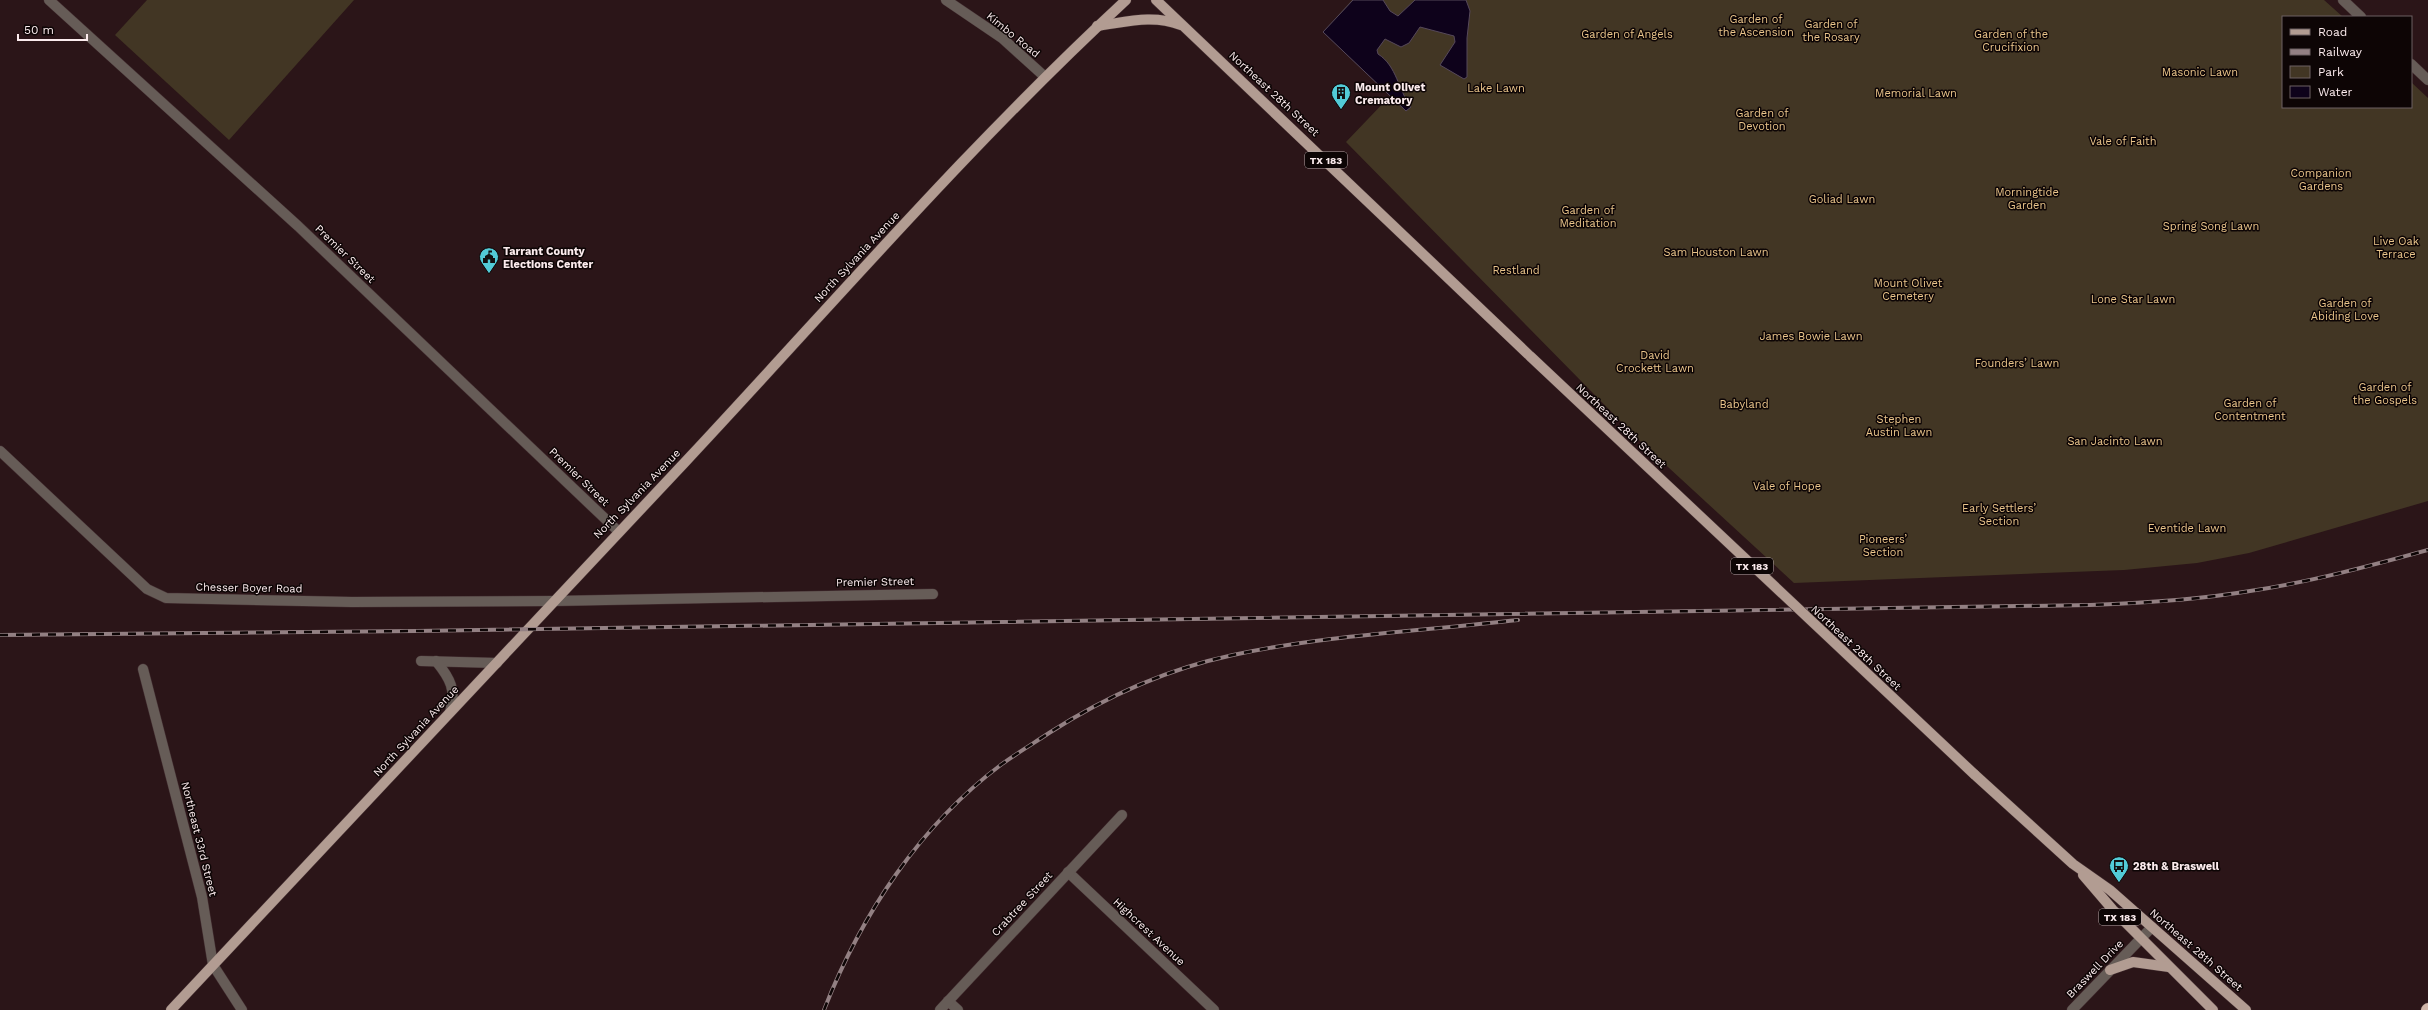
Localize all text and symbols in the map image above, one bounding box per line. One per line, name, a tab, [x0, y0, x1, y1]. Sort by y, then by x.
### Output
street label: Kimbo Road	[984, 10, 1042, 60]
park label: Garden of the Ascension	[1718, 13, 1794, 39]
scale bar	[18, 16, 87, 42]
legend	[2282, 16, 2412, 108]
park label: Garden of the Rosary	[1802, 18, 1860, 44]
text: 50 m	[24, 23, 54, 37]
text: Road	[2318, 25, 2347, 39]
park label: Garden of Angels	[1581, 28, 1673, 41]
park label: Garden of the Crucifixion	[1974, 28, 2048, 54]
text: Railway	[2318, 45, 2363, 59]
street label: Northeast 28th Street	[1226, 49, 1322, 139]
text: Park	[2318, 65, 2344, 79]
park label: Masonic Lawn	[2162, 66, 2238, 79]
place label: Mount Olivet Crematory	[1355, 81, 1425, 107]
building icon: Mount Olivet Crematory	[1330, 82, 1352, 110]
park label: Lake Lawn	[1467, 82, 1525, 95]
text: Water	[2318, 85, 2353, 99]
park label: Memorial Lawn	[1875, 87, 1957, 100]
park label: Garden of Devotion	[1735, 107, 1789, 133]
park label: Vale of Faith	[2089, 135, 2157, 148]
road number: TX 183	[1305, 152, 1347, 168]
park label: Companion Gardens	[2291, 167, 2351, 193]
park label: Morningtide Garden	[1995, 186, 2059, 212]
park label: Goliad Lawn	[1809, 193, 1875, 206]
park label: Garden of Meditation	[1559, 204, 1617, 230]
street label: North Sylvania Avenue	[812, 209, 902, 305]
park label: Spring Song Lawn	[2163, 220, 2259, 233]
street label: Premier Street	[312, 222, 378, 286]
park label: Live Oak Terrace	[2373, 235, 2419, 261]
place label: Tarrant County Elections Center	[503, 245, 593, 271]
public building icon: Tarrant County Elections Center	[478, 246, 500, 274]
park label: Sam Houston Lawn	[1663, 246, 1769, 259]
park label: Restland	[1492, 264, 1540, 277]
park label: Mount Olivet Cemetery	[1874, 277, 1943, 303]
park label: Lone Star Lawn	[2091, 293, 2175, 306]
park label: Garden of Abiding Love	[2311, 297, 2379, 323]
park label: James Bowie Lawn	[1759, 330, 1863, 343]
park label: David Crockett Lawn	[1616, 349, 1694, 375]
park label: Founders’ Lawn	[1975, 357, 2059, 370]
street label: Northeast 28th Street	[1573, 381, 1669, 471]
park label: Garden of the Gospels	[2353, 381, 2417, 407]
park label: Garden of Contentment	[2214, 397, 2286, 423]
park label: Babyland	[1719, 398, 1769, 411]
park label: Stephen Austin Lawn	[1866, 413, 1932, 439]
park label: San Jacinto Lawn	[2067, 435, 2163, 448]
street label: Premier Street	[546, 445, 612, 509]
street label: North Sylvania Avenue	[591, 447, 683, 541]
park label: Vale of Hope	[1753, 480, 1821, 493]
park label: Early Settlers’ Section	[1962, 502, 2036, 528]
park label: Eventide Lawn	[2148, 522, 2226, 535]
park label: Pioneers’ Section	[1859, 533, 1907, 559]
road number: TX 183	[1731, 558, 1773, 574]
street label: Premier Street	[836, 575, 915, 589]
street label: Chesser Boyer Road	[195, 581, 303, 595]
street label: Northeast 28th Street	[1808, 603, 1904, 693]
street label: North Sylvania Avenue	[371, 683, 461, 779]
street label: Northeast 33rd Street	[178, 780, 220, 898]
bus stop icon: 28th & Braswell	[2108, 855, 2130, 883]
place label: 28th & Braswell	[2133, 860, 2220, 873]
street label: Crabtree Street	[989, 869, 1055, 939]
street label: Highcrest Avenue	[1111, 895, 1187, 969]
street label: Northeast 28th Street	[2147, 906, 2245, 994]
road number: TX 183	[2099, 909, 2141, 925]
street label: Braswell Drive	[2064, 937, 2126, 1001]

